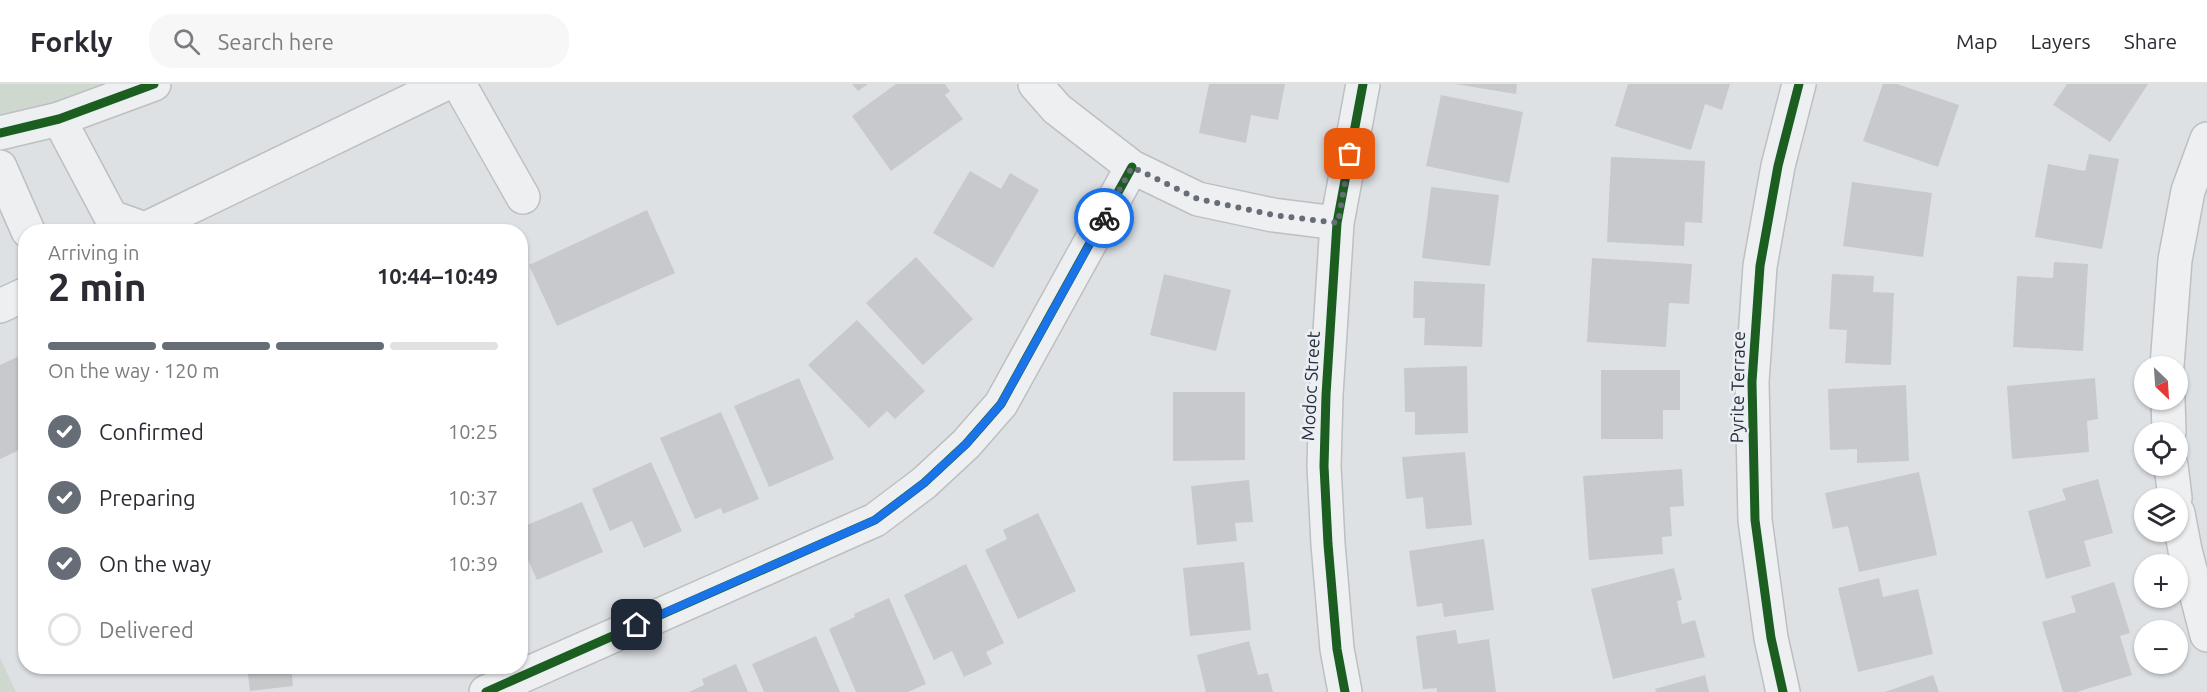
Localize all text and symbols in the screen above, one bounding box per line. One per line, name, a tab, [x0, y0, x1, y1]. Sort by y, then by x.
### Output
search box	[149, 14, 569, 68]
icon: search	[170, 25, 203, 58]
text: Forkly	[30, 26, 113, 57]
text: Search here	[218, 29, 334, 54]
text: Map	[1956, 29, 1997, 53]
text: Layers	[2030, 29, 2091, 53]
text: Share	[2124, 29, 2177, 53]
pin	[1324, 128, 1375, 179]
icon: bag	[1333, 137, 1366, 170]
courier	[1074, 188, 1134, 248]
icon: bike	[1088, 202, 1121, 235]
text: Arriving in	[48, 241, 139, 264]
text: 10:44–10:49	[377, 263, 498, 288]
text: 2 min	[48, 265, 147, 308]
street label: Modoc Street	[1297, 331, 1323, 441]
street label: Pyrite Terrace	[1726, 331, 1748, 443]
north arrow	[2134, 356, 2188, 410]
map controls	[2134, 356, 2188, 674]
text: On the way · 120 m	[48, 359, 220, 382]
icon: check	[48, 415, 81, 448]
text: Confirmed	[99, 419, 204, 444]
text: 10:25	[448, 420, 498, 443]
button: locate	[2134, 422, 2188, 476]
icon: check	[48, 481, 81, 514]
text: Preparing	[99, 485, 196, 510]
text: 10:37	[448, 486, 498, 509]
button: layers	[2134, 488, 2188, 542]
icon: check	[48, 547, 81, 580]
text: On the way	[99, 551, 211, 576]
text: 10:39	[448, 552, 498, 575]
button: +	[2134, 554, 2188, 608]
pin	[611, 599, 662, 650]
icon: home	[620, 608, 653, 641]
text: Delivered	[99, 617, 194, 642]
button: −	[2134, 620, 2188, 674]

